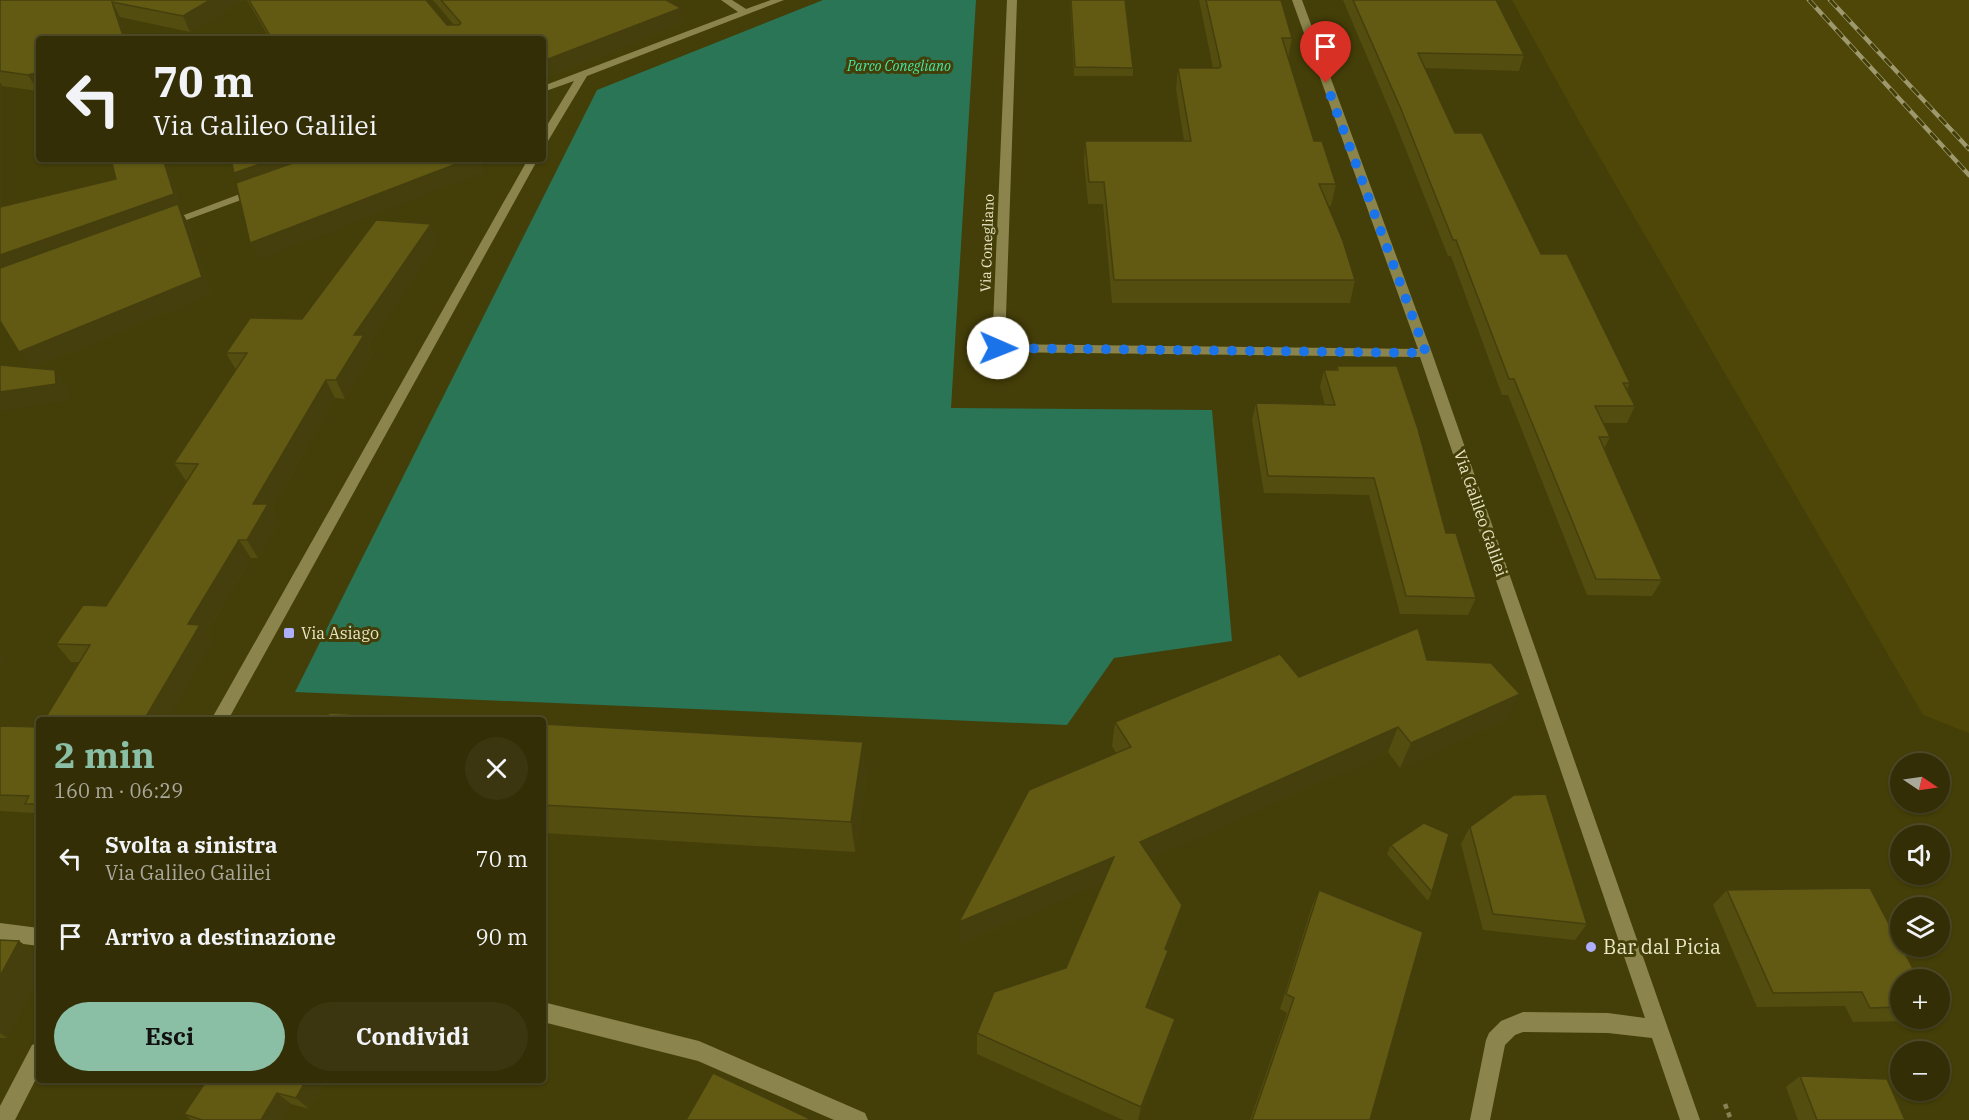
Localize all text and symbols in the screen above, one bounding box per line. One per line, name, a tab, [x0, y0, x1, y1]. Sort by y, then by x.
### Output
pin	[1300, 21, 1351, 83]
icon: arrive	[1309, 30, 1342, 63]
text: 70 m	[153, 54, 254, 109]
park label: Parco Conegliano	[846, 57, 951, 75]
icon: left	[54, 60, 132, 138]
text: Via Galileo Galilei	[153, 107, 377, 142]
street label: Via Conegliano	[976, 193, 998, 292]
position arrow	[966, 316, 1030, 380]
street label: Via Galileo Galilei	[1450, 447, 1512, 579]
place label: Via Asiago	[301, 623, 379, 643]
marker: Via Asiago	[282, 626, 296, 640]
text: 2 min	[54, 731, 155, 778]
button: close	[465, 737, 528, 800]
north arrow	[1890, 753, 1950, 813]
map controls	[1890, 753, 1950, 1101]
text: 160 m · 06:29	[54, 777, 183, 804]
button: sound	[1890, 825, 1950, 885]
text: Svolta a sinistra	[105, 830, 278, 859]
icon: left	[54, 842, 87, 875]
text: 70 m	[476, 844, 528, 873]
text: Via Galileo Galilei	[105, 859, 271, 886]
button: layers	[1890, 897, 1950, 957]
icon: arrive	[54, 920, 87, 953]
text: Arrivo a destinazione	[105, 922, 336, 951]
text: 90 m	[476, 922, 528, 951]
place label: Bar dal Picia	[1603, 933, 1721, 960]
marker: Bar dal Picia	[1584, 940, 1598, 954]
button: +	[1890, 969, 1950, 1029]
button: Esci	[54, 1002, 285, 1071]
button: Condividi	[297, 1002, 528, 1071]
button: −	[1890, 1041, 1950, 1101]

